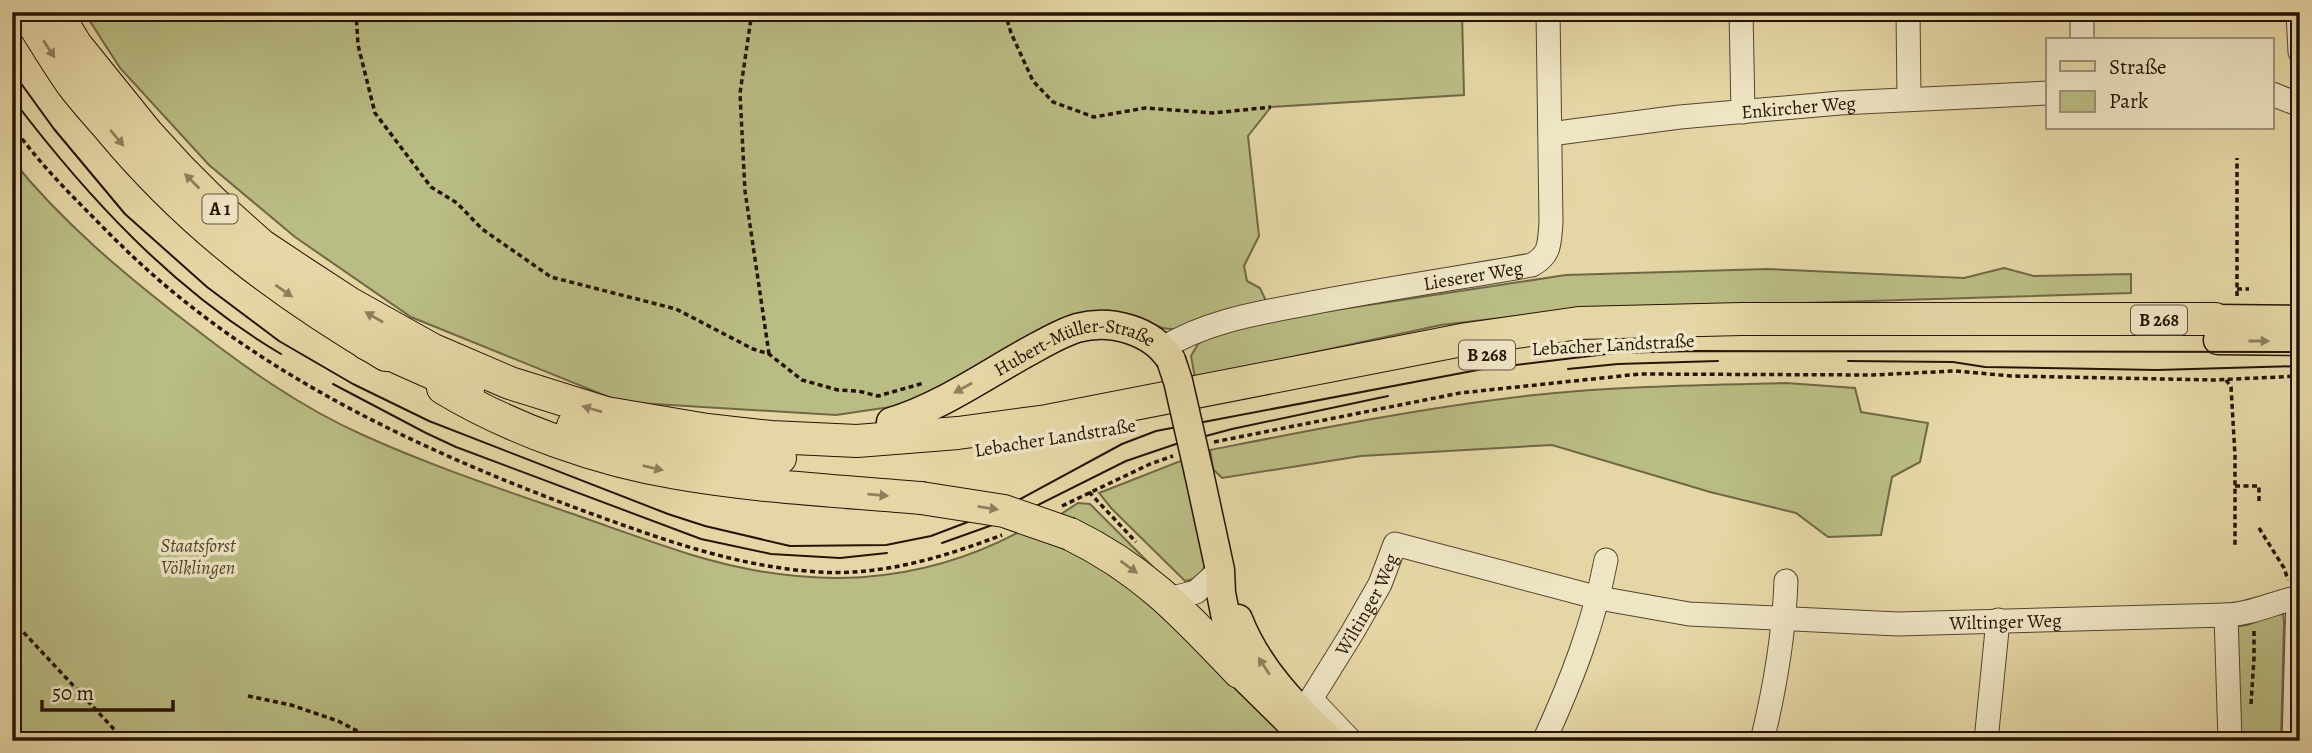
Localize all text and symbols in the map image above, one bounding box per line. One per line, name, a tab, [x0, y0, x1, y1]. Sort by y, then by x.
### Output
legend	[2046, 38, 2274, 130]
one-way arrow	[43, 39, 56, 59]
text: Straße	[2109, 53, 2167, 81]
text: Park	[2109, 87, 2149, 115]
street label: Enkircher Weg	[1740, 90, 1857, 126]
one-way arrow	[109, 129, 125, 147]
one-way arrow	[184, 173, 201, 190]
road number: A 1	[202, 194, 238, 224]
street label: Lieserer Weg	[1421, 255, 1525, 297]
one-way arrow	[275, 284, 293, 298]
road number: B 268	[2131, 306, 2187, 334]
one-way arrow	[364, 311, 383, 323]
street label: Hubert-Müller-Straße	[989, 313, 1161, 383]
street label: Lebacher Landstraße	[1531, 328, 1695, 362]
one-way arrow	[2248, 335, 2270, 347]
road number: B 268	[1459, 340, 1515, 370]
one-way arrow	[953, 382, 972, 394]
one-way arrow	[581, 403, 603, 414]
street label: Lebacher Landstraße	[973, 412, 1138, 464]
one-way arrow	[642, 462, 664, 473]
one-way arrow	[868, 490, 890, 501]
one-way arrow	[977, 503, 999, 514]
park label: Staatsforst Völklingen	[161, 533, 237, 581]
street label: Wiltinger Weg	[1329, 549, 1405, 661]
one-way arrow	[1120, 560, 1138, 575]
street label: Wiltinger Weg	[1948, 608, 2062, 637]
one-way arrow	[1257, 657, 1270, 676]
scale bar	[42, 669, 173, 713]
text: 50 m	[52, 679, 94, 707]

